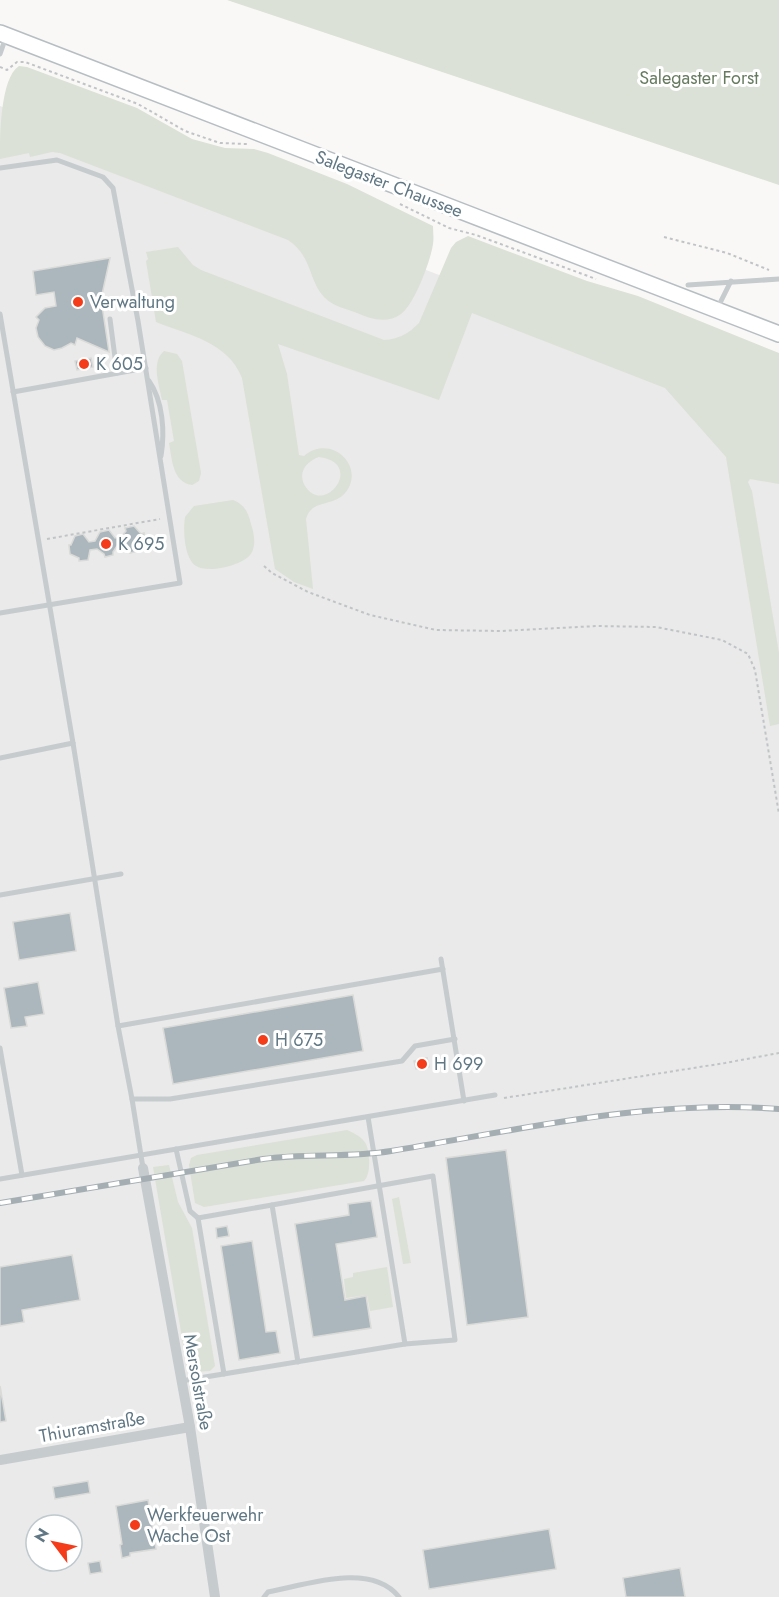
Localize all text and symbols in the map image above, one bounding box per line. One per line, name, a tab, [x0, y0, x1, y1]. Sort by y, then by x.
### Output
park label: Salegaster Forst	[639, 65, 759, 91]
street label: Salegaster Chaussee	[311, 144, 467, 224]
place label: Verwaltung	[90, 289, 175, 315]
marker: Verwaltung	[71, 295, 85, 309]
place label: K 605	[96, 351, 143, 377]
marker: K 605	[77, 357, 91, 371]
place label: K 695	[118, 531, 164, 557]
marker: K 695	[99, 537, 113, 551]
place label: H 675	[275, 1027, 323, 1053]
marker: H 675	[256, 1033, 270, 1047]
place label: H 699	[434, 1051, 483, 1077]
marker: H 699	[415, 1057, 429, 1071]
street label: Mersolstraße	[177, 1332, 219, 1432]
street label: Thiuramstraße	[37, 1405, 147, 1449]
place label: Werkfeuerwehr Wache Ost	[147, 1502, 264, 1549]
north arrow	[24, 1513, 84, 1573]
marker: Werkfeuerwehr Wache Ost	[128, 1518, 142, 1532]
text: N	[29, 1524, 55, 1547]

